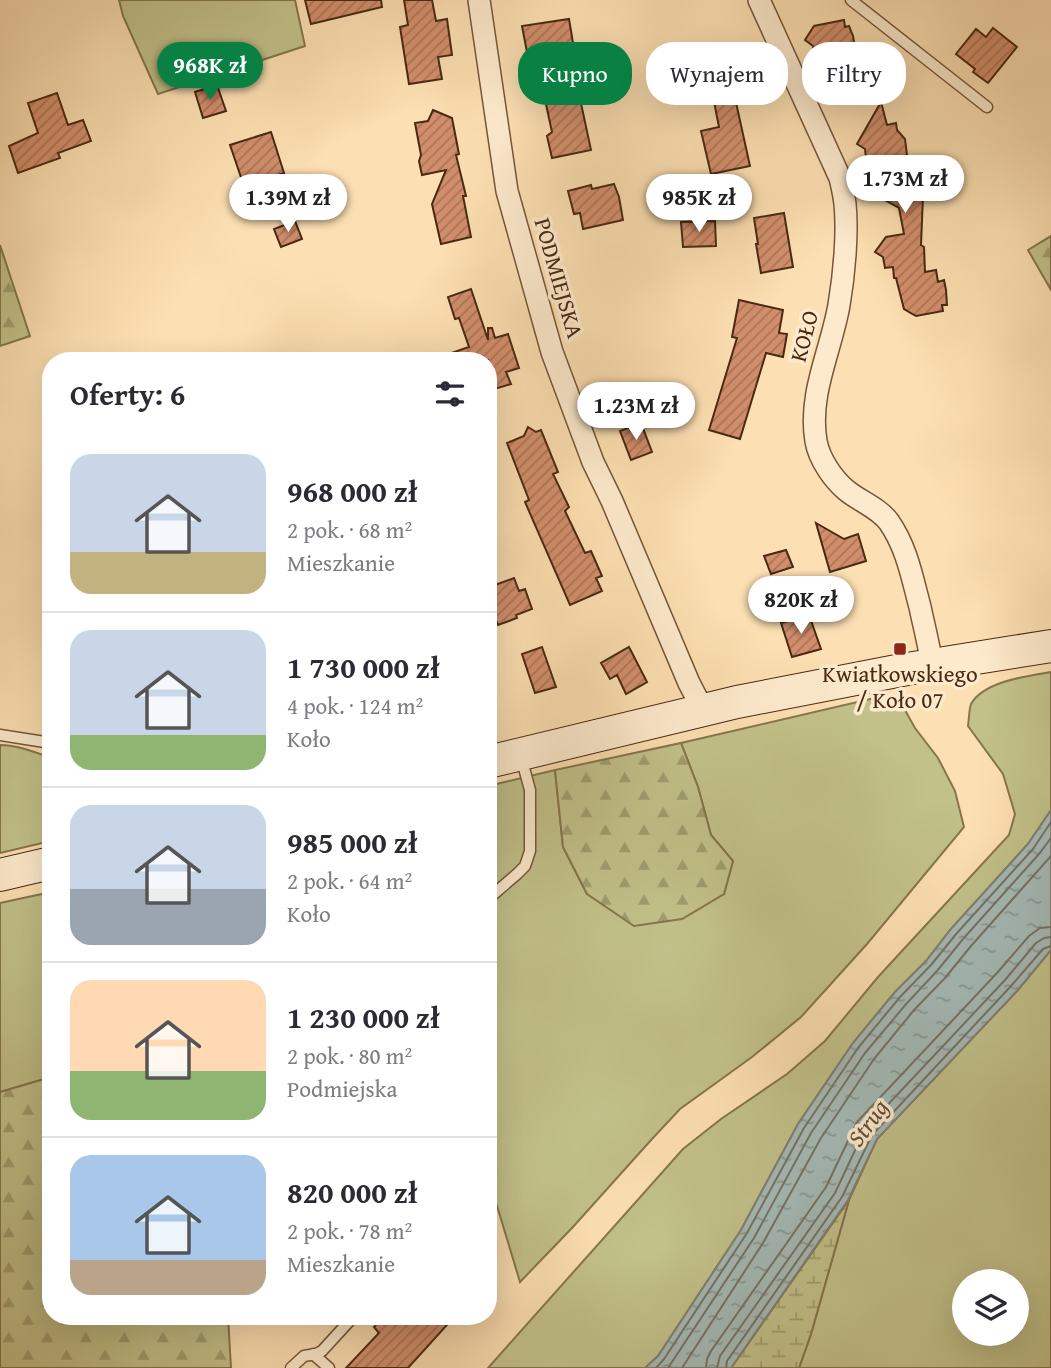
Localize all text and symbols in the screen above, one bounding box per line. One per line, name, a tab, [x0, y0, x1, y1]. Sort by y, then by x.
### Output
pin: 968K zł	[145, 42, 275, 102]
chip: Kupno	[518, 42, 632, 105]
chip: Wynajem	[646, 42, 788, 105]
chip: Filtry	[802, 42, 906, 105]
text: 968K zł	[173, 48, 247, 81]
pin: 1.73M zł	[833, 156, 977, 215]
text: 1.73M zł	[862, 161, 948, 194]
pin: 1.39M zł	[216, 174, 360, 234]
pin: 985K zł	[634, 174, 764, 234]
text: 1.39M zł	[245, 180, 331, 213]
text: 985K zł	[662, 180, 736, 213]
street label: PODMIEJSKA	[527, 214, 592, 342]
street label: KOŁO	[781, 306, 826, 365]
text: Oferty: 6	[70, 372, 185, 416]
icon: filters	[431, 375, 469, 413]
pin: 1.23M zł	[564, 382, 708, 442]
text: 1.23M zł	[593, 388, 679, 421]
text: 968 000 zł	[287, 469, 418, 513]
icon: home	[126, 482, 210, 566]
text: 2 pok. · 68 m²	[287, 513, 412, 546]
text: Mieszkanie	[287, 546, 395, 579]
pin: 820K zł	[736, 576, 866, 636]
text: 820K zł	[764, 582, 838, 615]
marker: Kwiatkowskiego / Koło 07	[892, 641, 908, 657]
text: 1 730 000 zł	[287, 645, 440, 689]
place label: Kwiatkowskiego / Koło 07	[822, 657, 978, 716]
icon: home	[126, 658, 210, 742]
text: 4 pok. · 124 m²	[287, 689, 423, 722]
text: Koło	[287, 722, 331, 755]
text: 985 000 zł	[287, 820, 418, 864]
icon: home	[126, 833, 210, 917]
text: 2 pok. · 64 m²	[287, 864, 412, 897]
text: Koło	[287, 897, 331, 930]
text: 1 230 000 zł	[287, 995, 440, 1039]
icon: home	[126, 1008, 210, 1092]
text: 2 pok. · 80 m²	[287, 1039, 412, 1072]
text: Podmiejska	[287, 1072, 397, 1105]
water label: Strug	[839, 1092, 897, 1153]
text: 820 000 zł	[287, 1170, 418, 1214]
icon: home	[126, 1183, 210, 1267]
text: 2 pok. · 78 m²	[287, 1214, 412, 1247]
text: Mieszkanie	[287, 1247, 395, 1280]
map controls	[952, 1269, 1029, 1346]
button: layers	[952, 1269, 1029, 1346]

